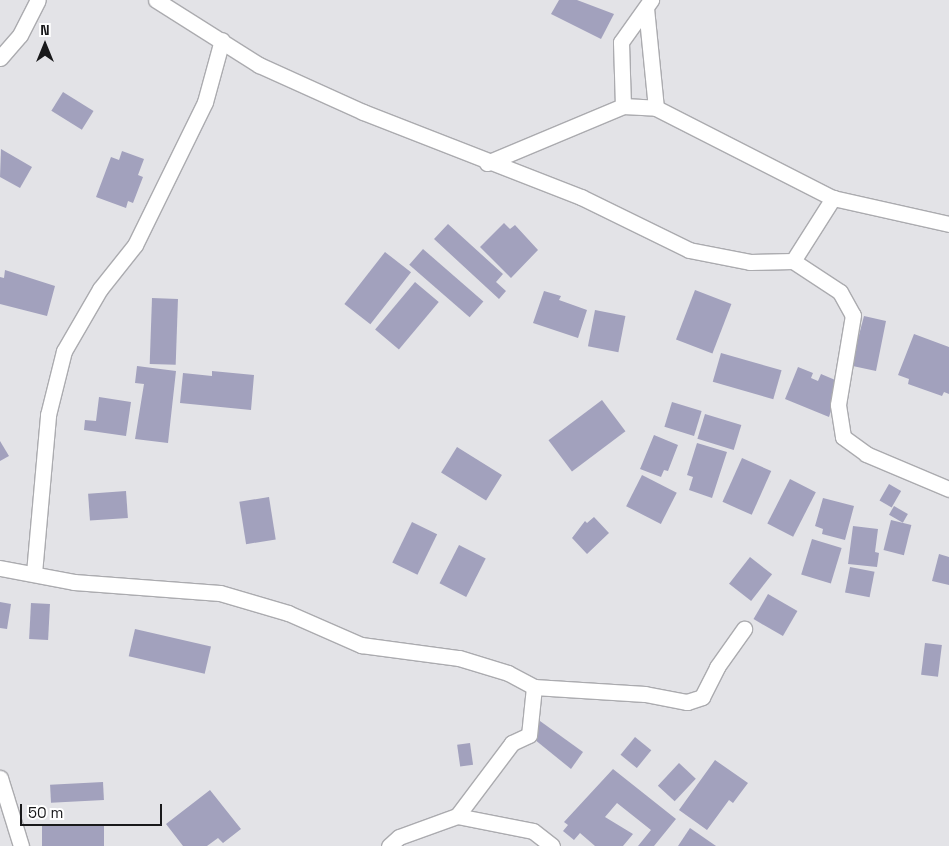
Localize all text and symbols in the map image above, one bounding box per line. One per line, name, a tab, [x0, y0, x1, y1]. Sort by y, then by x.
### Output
north arrow	[20, 20, 70, 70]
text: N	[40, 21, 50, 39]
scale bar	[22, 794, 165, 826]
text: 50 m	[28, 803, 63, 822]

